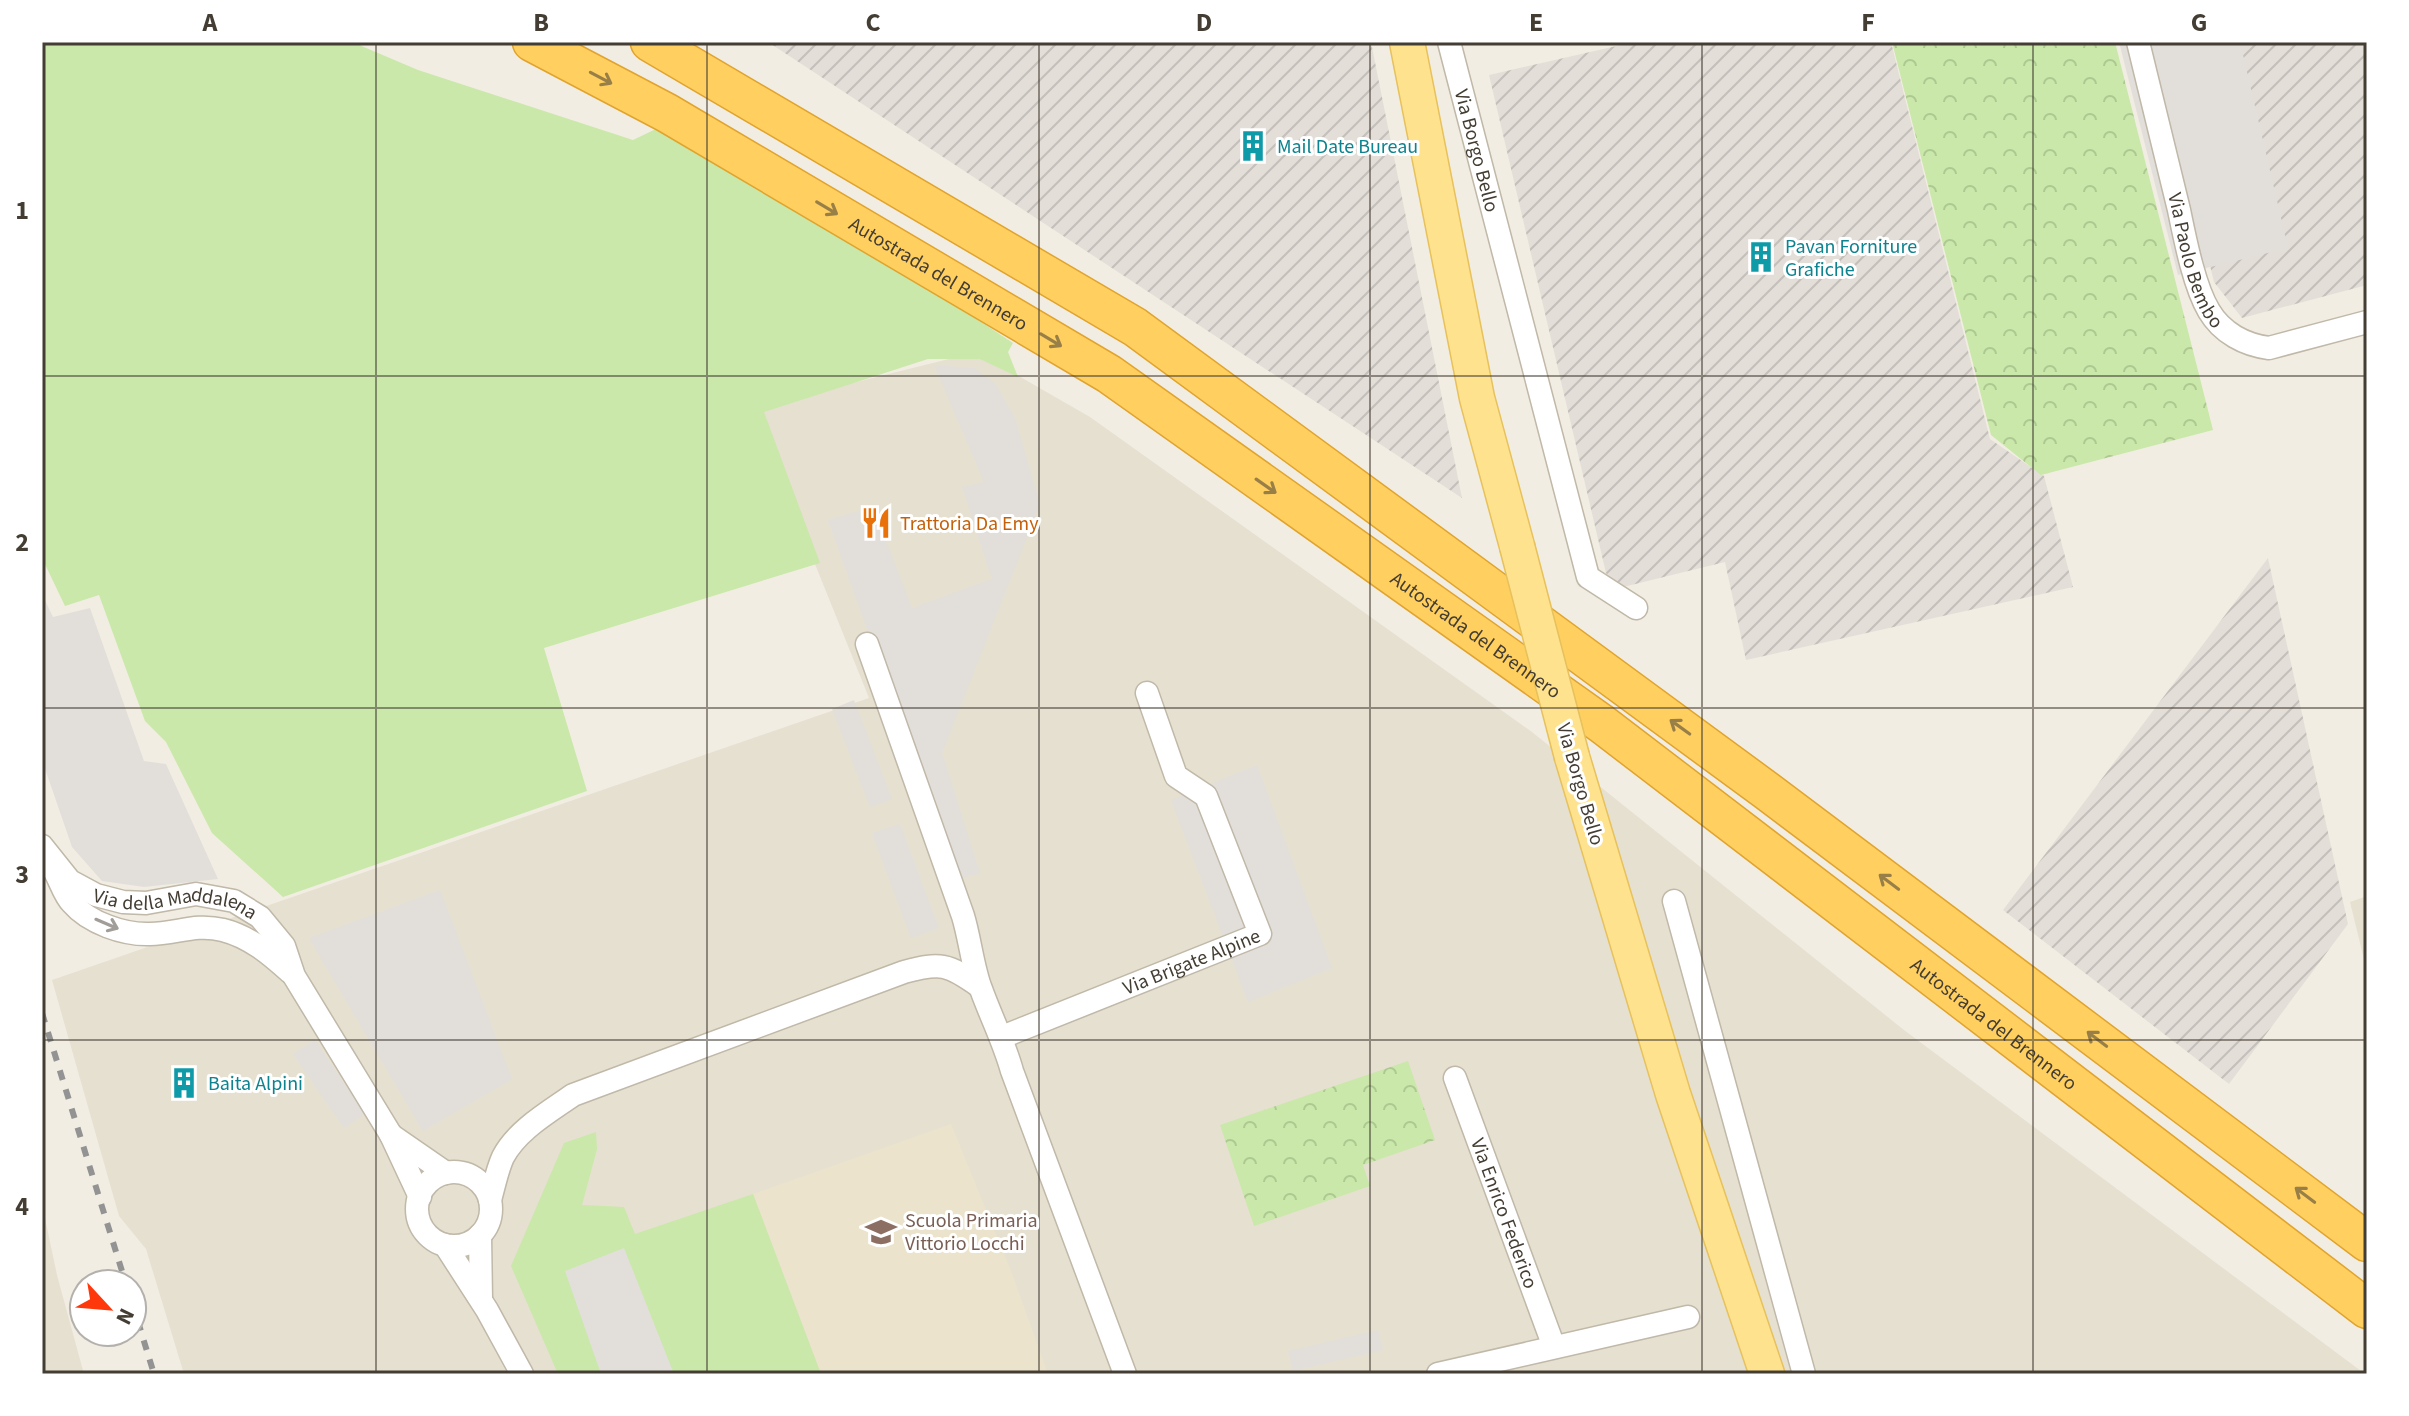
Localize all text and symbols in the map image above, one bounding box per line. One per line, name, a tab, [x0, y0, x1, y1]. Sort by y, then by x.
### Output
text: A	[202, 4, 219, 41]
text: B	[533, 4, 549, 41]
text: C	[865, 4, 881, 41]
text: D	[1196, 4, 1212, 41]
text: E	[1529, 4, 1543, 41]
text: F	[1861, 4, 1875, 41]
text: G	[2191, 4, 2207, 41]
one-way arrow	[589, 71, 613, 87]
street label: Via Borgo Bello	[1447, 86, 1506, 215]
building icon: Mail Date Bureau	[1236, 129, 1270, 163]
place label: Mail Date Bureau	[1277, 133, 1418, 161]
street label: Via Paolo Bembo	[2160, 190, 2230, 335]
text: 1	[15, 192, 29, 229]
one-way arrow	[815, 200, 838, 216]
street label: Autostrada del Brennero	[843, 210, 1033, 338]
place label: Pavan Forniture Grafiche	[1785, 233, 1917, 284]
building icon: Pavan Forniture Grafiche	[1744, 240, 1778, 274]
one-way arrow	[1039, 332, 1062, 348]
one-way arrow	[1255, 477, 1276, 494]
restaurant icon: Trattoria Da Emy	[859, 506, 893, 540]
place label: Trattoria Da Emy	[900, 510, 1039, 538]
text: 2	[15, 524, 29, 561]
street label: Autostrada del Brennero	[1384, 565, 1567, 706]
one-way arrow	[1670, 719, 1692, 736]
street label: Via Borgo Bello	[1549, 720, 1611, 849]
text: 3	[15, 856, 29, 893]
one-way arrow	[1879, 874, 1900, 891]
street label: Via della Maddalena	[90, 880, 262, 927]
one-way arrow	[94, 918, 119, 933]
street label: Via Brigate Alpine	[1119, 922, 1265, 1002]
street label: Autostrada del Brennero	[1904, 952, 2083, 1098]
one-way arrow	[2087, 1030, 2108, 1047]
building icon: Baita Alpini	[167, 1066, 201, 1100]
place label: Baita Alpini	[208, 1070, 303, 1098]
street label: Via Enrico Federico	[1463, 1134, 1544, 1293]
one-way arrow	[2294, 1187, 2316, 1203]
text: 4	[15, 1188, 29, 1225]
place label: Scuola Primaria Vittorio Locchi	[905, 1207, 1037, 1258]
school or university icon: Scuola Primaria Vittorio Locchi	[864, 1215, 898, 1249]
north arrow	[68, 1268, 148, 1348]
text: N	[107, 1303, 143, 1330]

